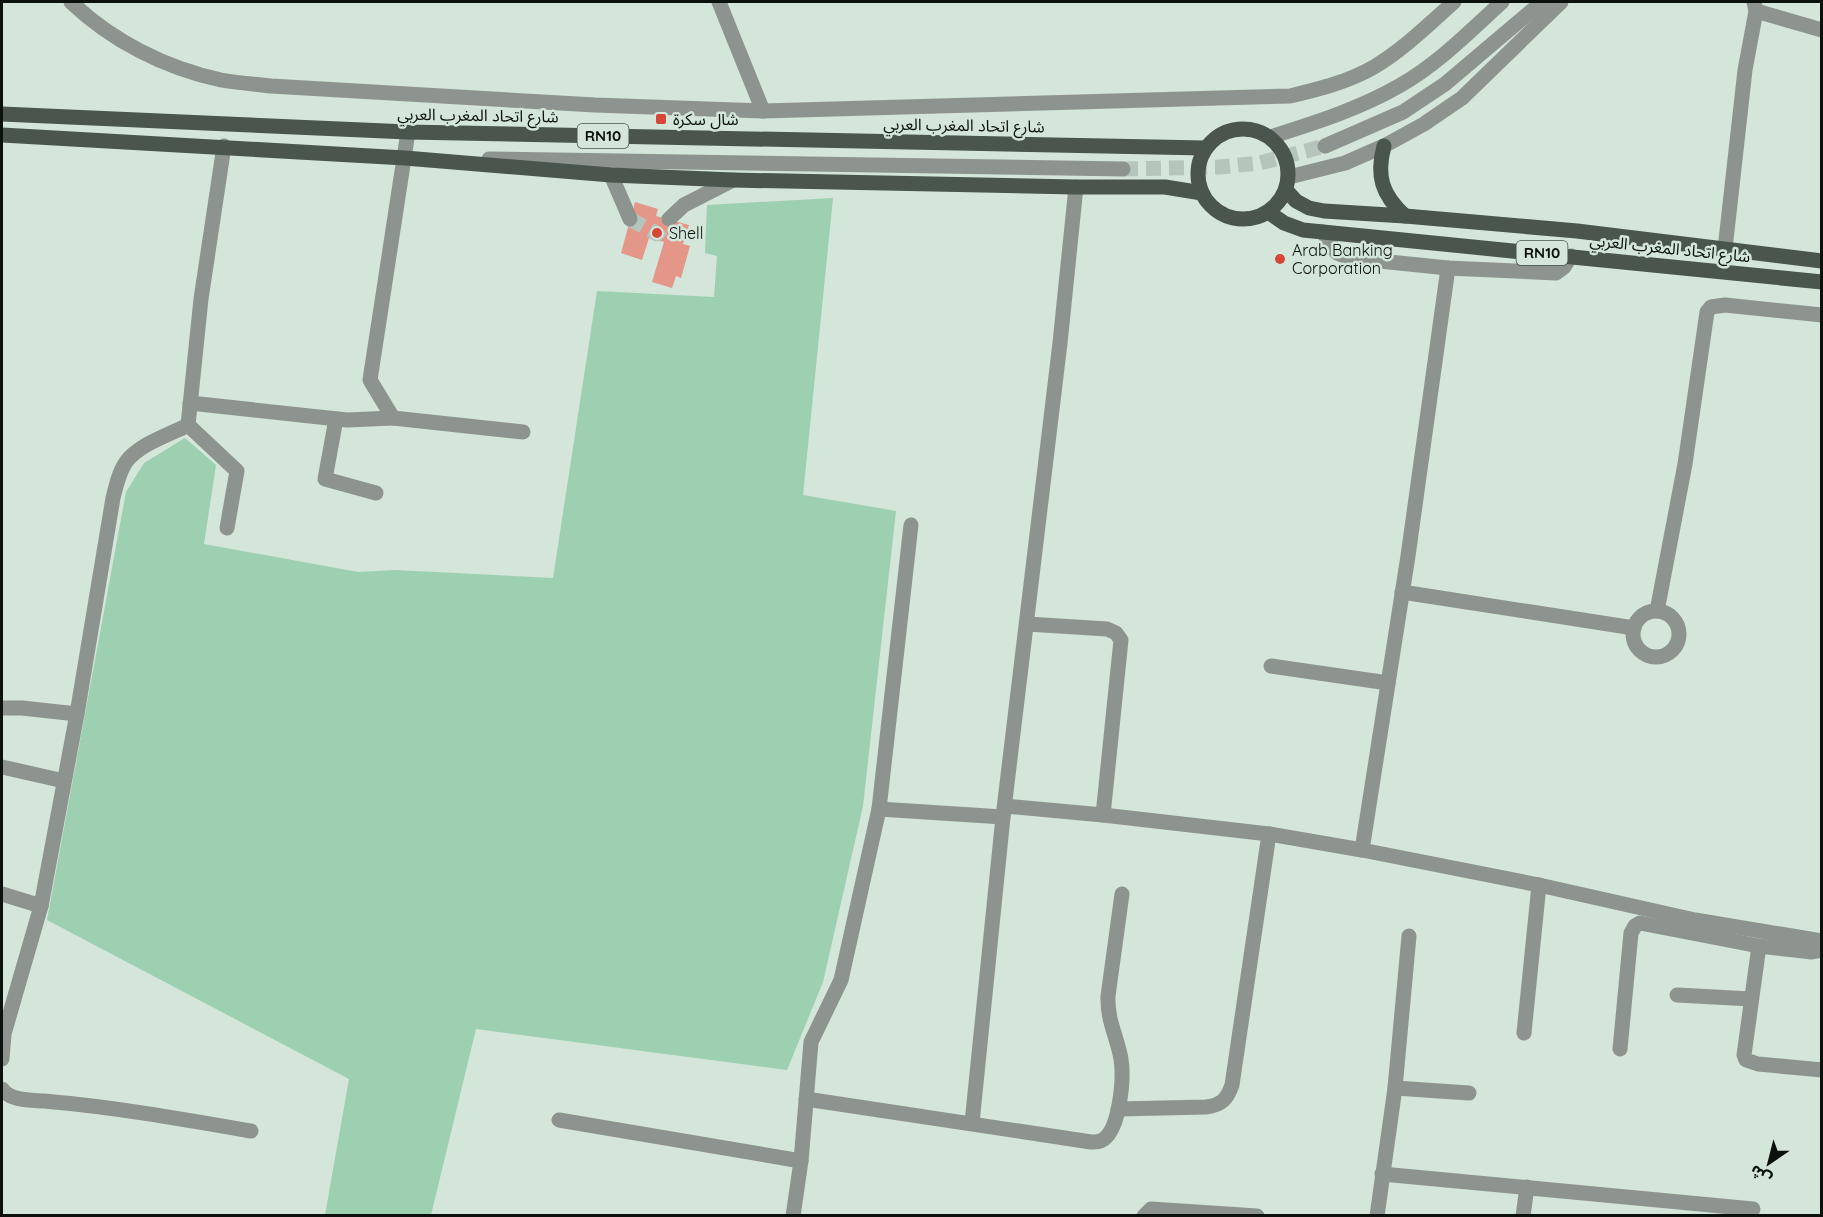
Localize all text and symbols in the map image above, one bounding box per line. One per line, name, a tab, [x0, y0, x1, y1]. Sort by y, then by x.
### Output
street label: شارع اتحاد المغرب العربي	[397, 104, 559, 129]
place label: شال سكرة	[673, 109, 739, 130]
marker: شال سكرة	[654, 112, 668, 126]
street label: شارع اتحاد المغرب العربي	[883, 114, 1045, 139]
road number: RN10	[578, 124, 628, 148]
place label: Shell	[669, 223, 703, 243]
marker: Shell	[650, 226, 664, 240]
street label: شارع اتحاد المغرب العربي	[1588, 230, 1751, 269]
place label: Arab Banking Corporation	[1292, 240, 1393, 278]
road number: RN10	[1516, 241, 1568, 265]
marker: Arab Banking Corporation	[1273, 252, 1287, 266]
north arrow	[1739, 1133, 1799, 1193]
text: ش	[1746, 1161, 1775, 1190]

